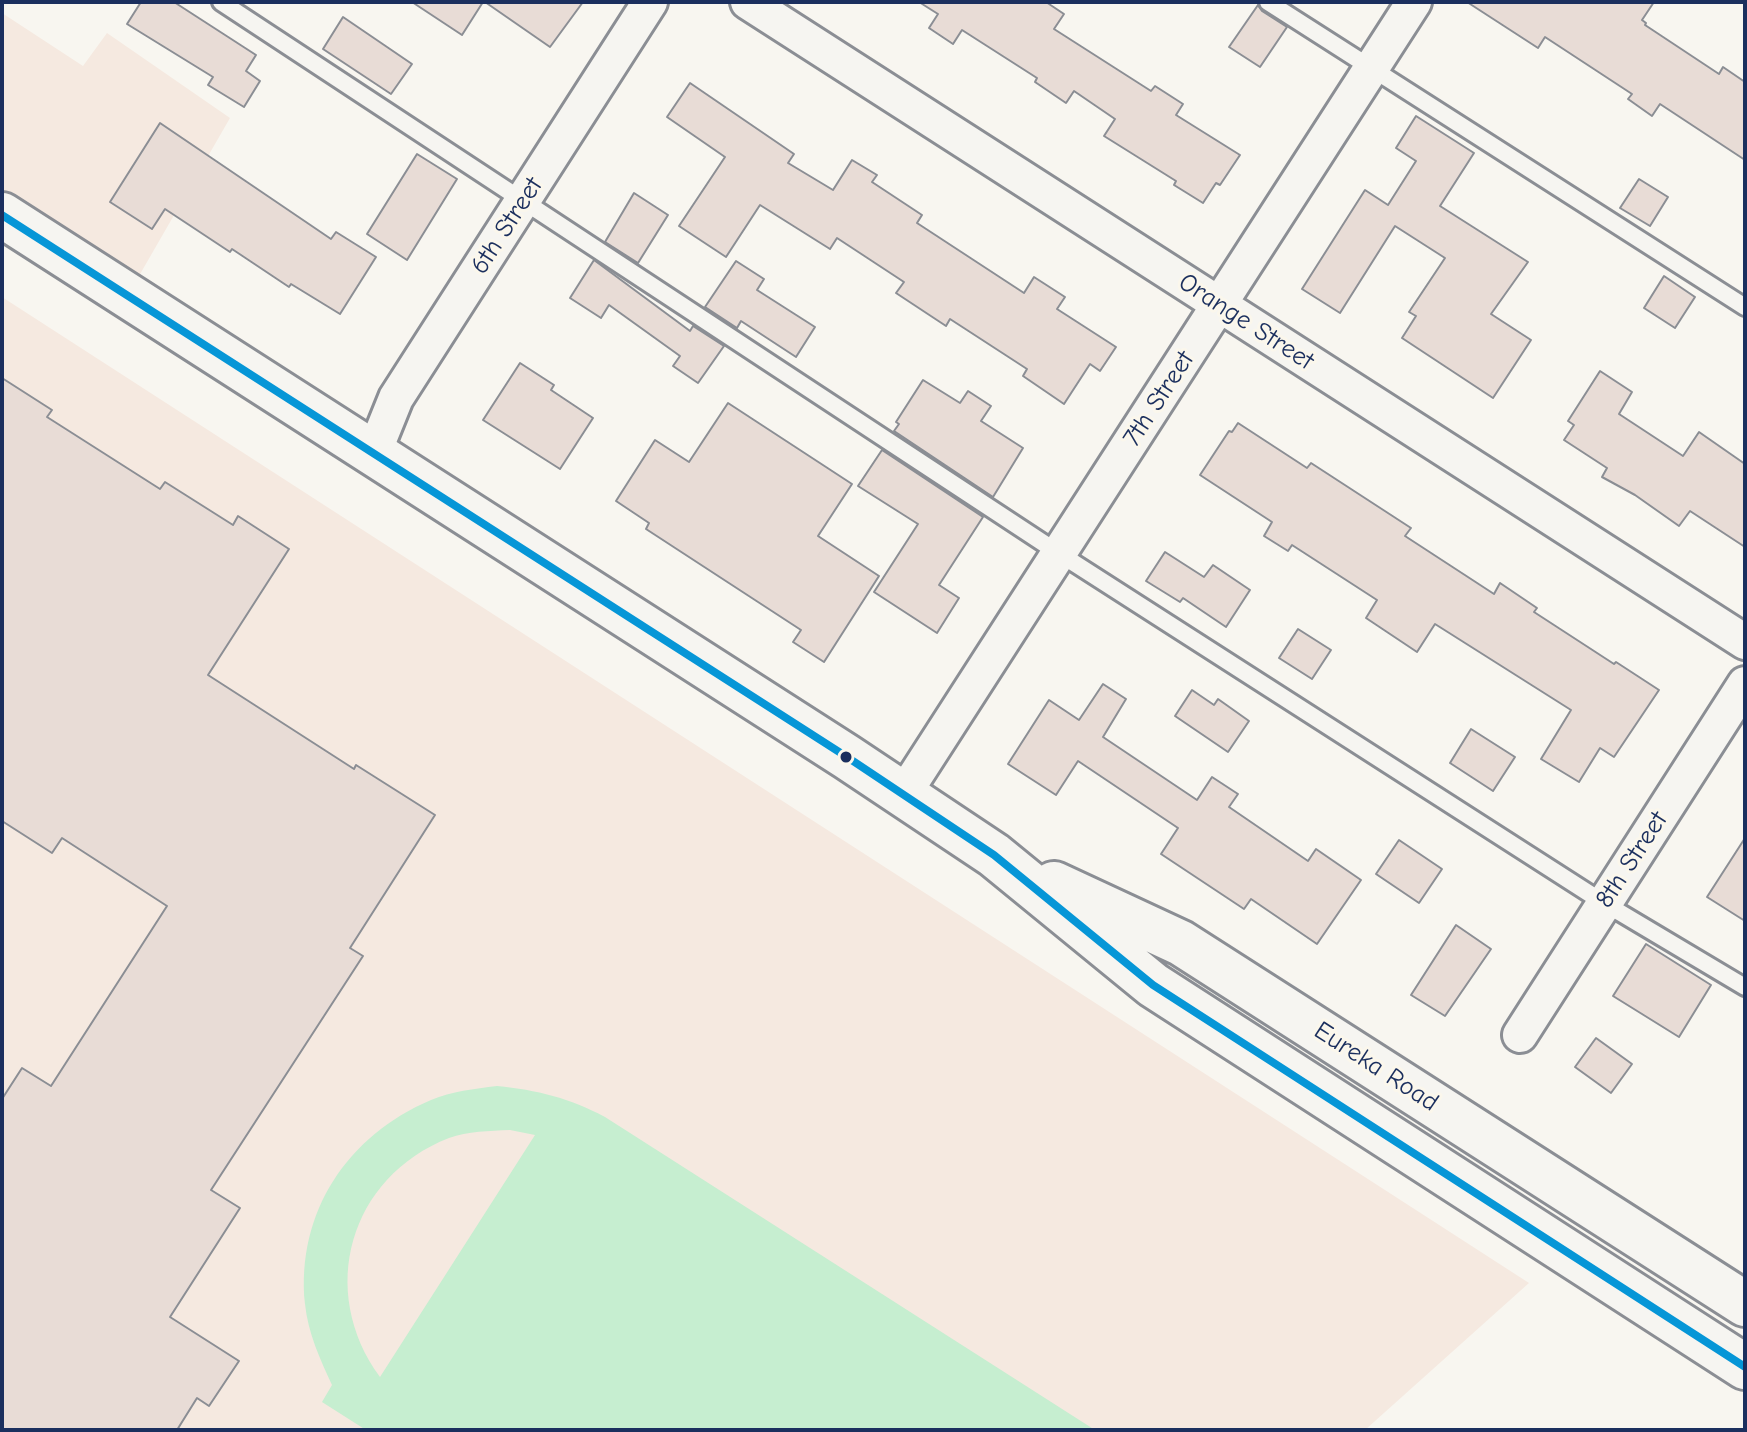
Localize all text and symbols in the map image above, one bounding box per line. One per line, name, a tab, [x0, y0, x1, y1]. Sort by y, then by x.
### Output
street label: 6th Street	[464, 172, 550, 280]
street label: Orange Street	[1173, 267, 1319, 377]
street label: 7th Street	[1117, 345, 1201, 453]
unlabelled marker	[838, 749, 854, 765]
street label: 8th Street	[1589, 806, 1675, 914]
street label: Eureka Road	[1308, 1015, 1444, 1119]

